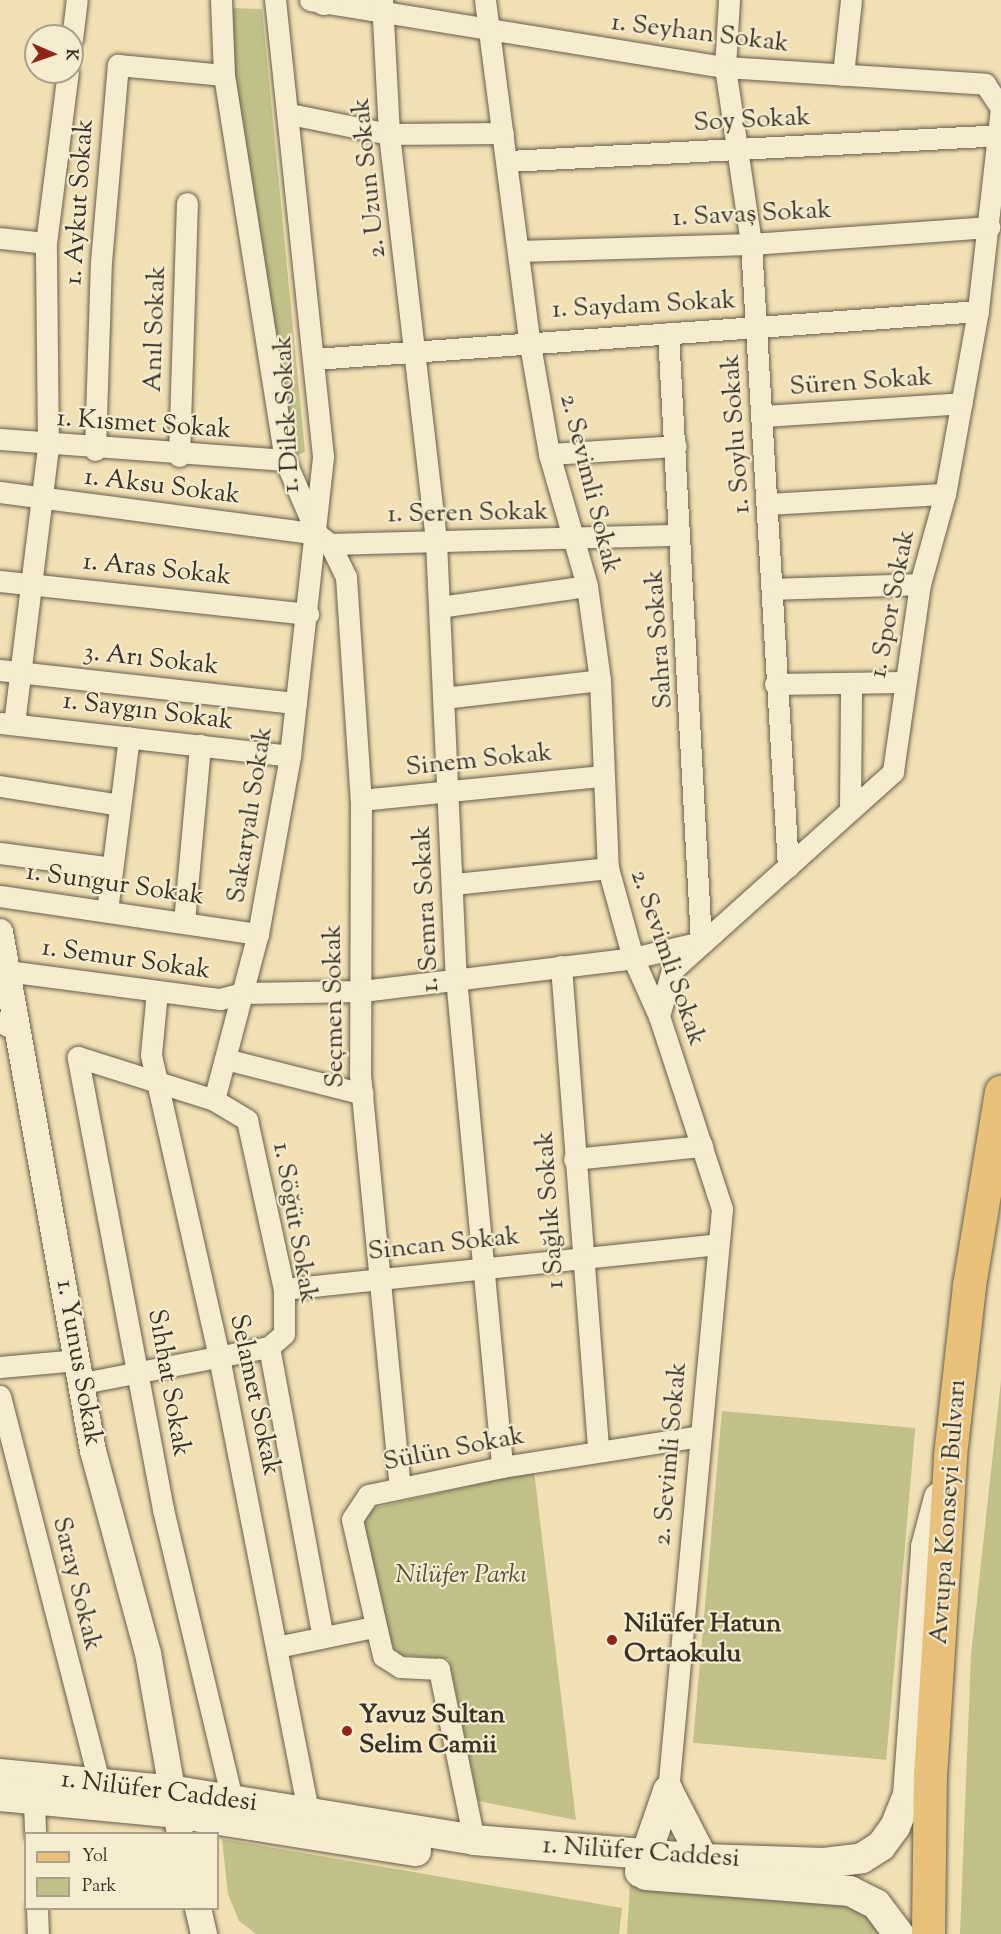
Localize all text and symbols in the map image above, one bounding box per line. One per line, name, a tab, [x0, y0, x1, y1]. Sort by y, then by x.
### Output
street label: 1. Seyhan Sokak	[609, 8, 791, 60]
north arrow	[24, 24, 84, 84]
text: K	[59, 48, 82, 61]
street label: 2. Uzun Sokak	[346, 96, 394, 260]
street label: Soy Sokak	[693, 102, 811, 140]
street label: 1. Aykut Sokak	[59, 118, 101, 286]
street label: 1. Savaş Sokak	[672, 195, 832, 235]
street label: Anıl Sokak	[138, 265, 174, 393]
street label: 1. Saydam Sokak	[551, 286, 737, 326]
street label: 1. Dilek Sokak	[268, 335, 308, 493]
street label: 1. Soylu Sokak	[716, 353, 758, 515]
street label: Süren Sokak	[789, 362, 933, 404]
street label: 2. Sevimli Sokak	[552, 391, 626, 577]
street label: 1. Kısmet Sokak	[56, 403, 232, 447]
street label: 1. Aksu Sokak	[82, 462, 242, 512]
street label: 1. Seren Sokak	[387, 497, 549, 531]
street label: 1. Spor Sokak	[863, 527, 923, 681]
street label: 1. Aras Sokak	[81, 547, 233, 593]
street label: Sahra Sokak	[640, 568, 680, 710]
street label: 3. Arı Sokak	[82, 637, 220, 683]
street label: 1. Saygın Sokak	[61, 686, 235, 738]
street label: Sakaryalı Sokak	[222, 725, 280, 905]
street label: Sinem Sokak	[404, 738, 554, 784]
street label: 1. Semra Sokak	[407, 825, 447, 993]
street label: 1. Sungur Sokak	[24, 857, 206, 913]
street label: 2. Sevimli Sokak	[622, 866, 712, 1050]
street label: Seçmen Sokak	[318, 924, 352, 1088]
street label: 1. Semur Sokak	[40, 933, 212, 987]
street label: 1 Sağlık Sokak	[530, 1130, 572, 1290]
street label: 1. Söğüt Sokak	[265, 1140, 323, 1306]
street label: Sincan Sokak	[367, 1222, 521, 1268]
street label: 1. Yunus Sokak	[48, 1277, 108, 1449]
street label: Sıhhat Sokak	[140, 1307, 196, 1459]
street label: Selamet Sokak	[222, 1311, 286, 1479]
street label: 2. Sevimli Sokak	[647, 1361, 695, 1547]
street label: Avrupa Konseyi Bulvarı	[924, 1378, 974, 1646]
street label: Sülün Sokak	[381, 1421, 527, 1479]
street label: Saray Sokak	[44, 1514, 108, 1654]
park label: Nilüfer Parkı	[395, 1560, 527, 1592]
place label: Nilüfer Hatun Ortaokulu	[624, 1609, 781, 1670]
marker: Nilüfer Hatun Ortaokulu	[605, 1633, 619, 1647]
place label: Yavuz Sultan Selim Camii	[359, 1700, 505, 1762]
marker: Yavuz Sultan Selim Camii	[340, 1724, 354, 1738]
street label: 1. Nilüfer Caddesi	[59, 1764, 259, 1820]
street label: 1. Nilüfer Caddesi	[541, 1831, 741, 1875]
legend	[24, 1832, 219, 1910]
text: Yol	[82, 1844, 108, 1870]
text: Park	[82, 1874, 116, 1900]

